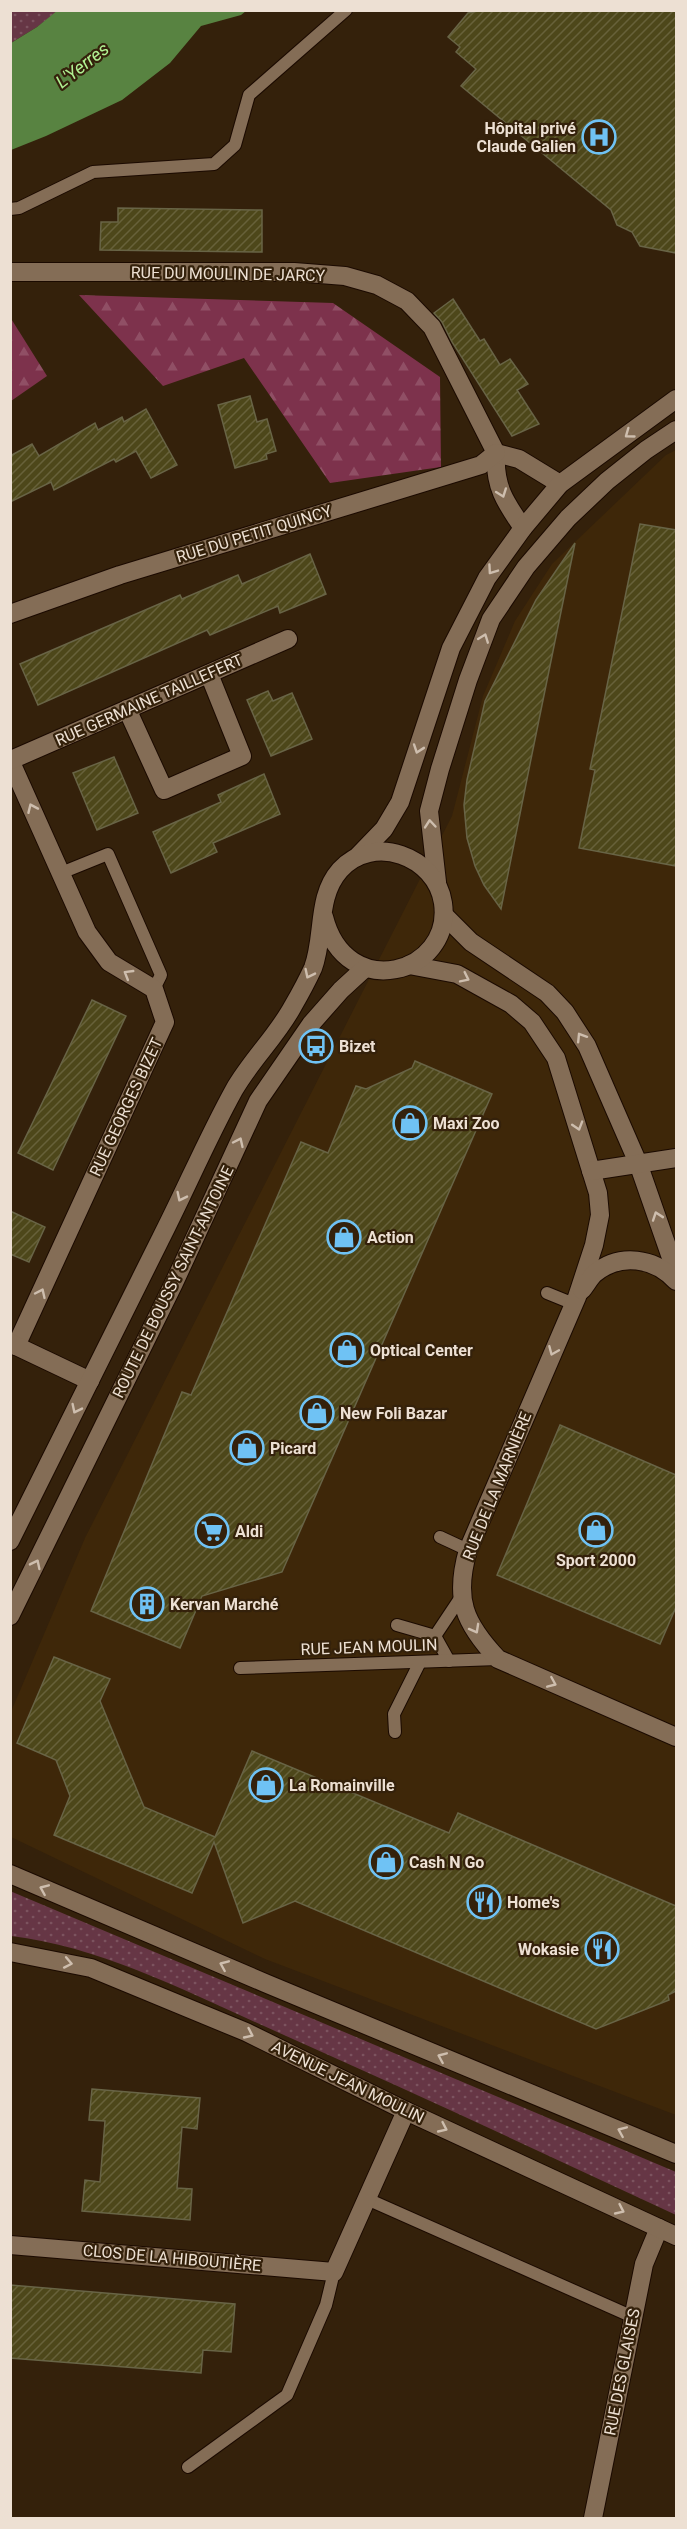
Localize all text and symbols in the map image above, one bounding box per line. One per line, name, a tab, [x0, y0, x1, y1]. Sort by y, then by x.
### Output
water label: L'Yerres	[51, 38, 113, 92]
place label: Hôpital privé Claude Galien	[477, 119, 576, 156]
hospital icon: Hôpital privé Claude Galien	[581, 119, 617, 155]
street label: RUE DU MOULIN DE JARCY	[131, 263, 326, 285]
one-way arrow	[625, 426, 636, 437]
one-way arrow	[495, 487, 508, 497]
street label: RUE DU PETIT QUINCY	[174, 501, 334, 567]
one-way arrow	[488, 563, 499, 574]
one-way arrow	[477, 633, 489, 644]
street label: RUE GERMAINE TAILLEFERT	[52, 650, 246, 750]
one-way arrow	[412, 743, 425, 754]
one-way arrow	[28, 804, 40, 815]
one-way arrow	[424, 819, 437, 828]
one-way arrow	[305, 967, 317, 978]
one-way arrow	[124, 969, 134, 981]
one-way arrow	[459, 971, 470, 983]
bus stop icon: Bizet	[298, 1028, 334, 1064]
one-way arrow	[577, 1033, 589, 1043]
street label: RUE GEORGES BIZET	[86, 1034, 167, 1179]
place label: Bizet	[339, 1037, 376, 1056]
shop icon: Maxi Zoo	[392, 1105, 428, 1141]
place label: Maxi Zoo	[433, 1114, 500, 1133]
one-way arrow	[570, 1121, 583, 1131]
one-way arrow	[232, 1138, 244, 1149]
street label: ROUTE DE BOUSSY SAINT-ANTOINE	[108, 1163, 238, 1401]
one-way arrow	[177, 1190, 189, 1201]
one-way arrow	[652, 1211, 665, 1222]
shop icon: Action	[326, 1219, 362, 1255]
place label: Action	[367, 1228, 414, 1247]
one-way arrow	[33, 1289, 45, 1300]
shop icon: Optical Center	[329, 1332, 365, 1368]
place label: Optical Center	[370, 1341, 473, 1360]
one-way arrow	[549, 1344, 561, 1355]
shop icon: New Foli Bazar	[299, 1395, 335, 1431]
one-way arrow	[72, 1403, 83, 1414]
place label: New Foli Bazar	[340, 1404, 447, 1423]
street label: RUE DE LA MARNIÈRE	[459, 1409, 535, 1563]
shop icon: Picard	[229, 1430, 265, 1466]
place label: Picard	[270, 1439, 316, 1458]
shop icon: Sport 2000	[578, 1512, 614, 1548]
supermarket icon: Aldi	[194, 1513, 230, 1549]
place label: Aldi	[235, 1522, 263, 1541]
place label: Sport 2000	[556, 1551, 636, 1570]
one-way arrow	[29, 1559, 41, 1570]
building icon: Kervan Marché	[129, 1586, 165, 1622]
place label: Kervan Marché	[170, 1595, 279, 1614]
one-way arrow	[468, 1623, 479, 1633]
street label: RUE JEAN MOULIN	[300, 1635, 438, 1659]
one-way arrow	[545, 1676, 556, 1688]
shop icon: La Romainville	[248, 1767, 284, 1803]
place label: La Romainville	[289, 1776, 395, 1795]
shop icon: Cash N Go	[368, 1844, 404, 1880]
place label: Cash N Go	[409, 1853, 484, 1872]
one-way arrow	[40, 1884, 51, 1896]
restaurant icon: Home's	[466, 1884, 502, 1920]
place label: Home's	[507, 1893, 560, 1912]
restaurant icon: Wokasie	[584, 1931, 620, 1967]
place label: Wokasie	[518, 1940, 579, 1959]
one-way arrow	[63, 1956, 73, 1969]
one-way arrow	[219, 1960, 230, 1972]
one-way arrow	[243, 2027, 254, 2039]
street label: AVENUE JEAN MOULIN	[269, 2037, 427, 2127]
one-way arrow	[438, 2052, 449, 2064]
one-way arrow	[437, 2121, 448, 2133]
one-way arrow	[618, 2126, 629, 2138]
one-way arrow	[614, 2203, 625, 2215]
street label: CLOS DE LA HIBOUTIÈRE	[82, 2241, 262, 2275]
street label: RUE DES GLAISES	[600, 2307, 644, 2437]

